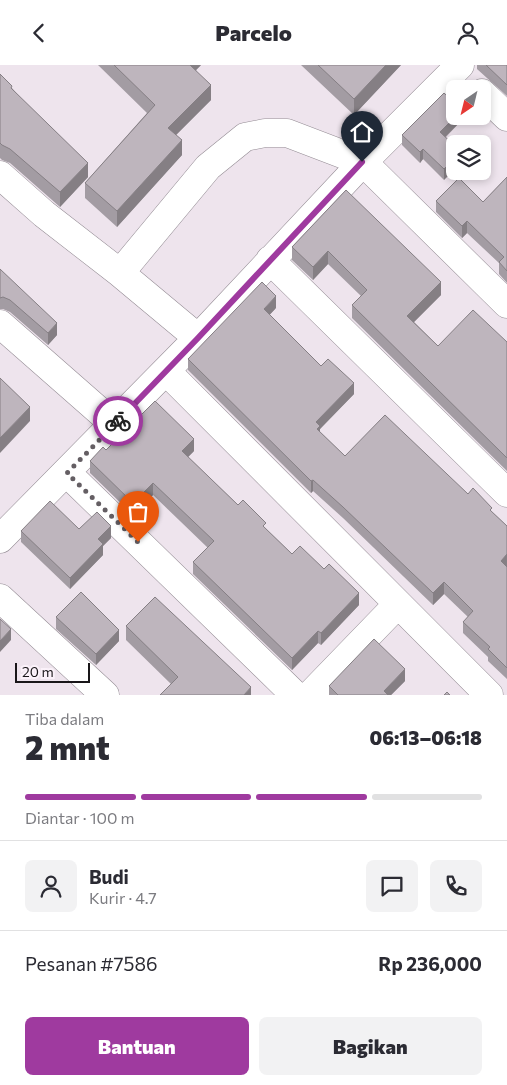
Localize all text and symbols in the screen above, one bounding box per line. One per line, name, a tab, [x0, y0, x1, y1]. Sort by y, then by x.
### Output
icon: back	[25, 19, 53, 47]
text: Parcelo	[215, 19, 292, 46]
icon: person	[454, 19, 482, 47]
north arrow	[446, 80, 491, 125]
map controls	[446, 80, 491, 180]
pin	[341, 111, 383, 162]
icon: home	[348, 118, 376, 146]
button: layers	[446, 135, 491, 180]
courier	[93, 396, 143, 446]
icon: bike	[104, 407, 132, 435]
pin	[117, 491, 159, 542]
icon: bag	[124, 498, 152, 526]
scale bar	[15, 660, 90, 683]
text: 20 m	[22, 663, 54, 680]
text: Tiba dalam	[25, 709, 104, 728]
text: 06:13–06:18	[369, 726, 482, 749]
text: 2 mnt	[25, 727, 110, 767]
text: Diantar · 100 m	[25, 808, 134, 827]
button: person	[25, 860, 77, 912]
button: chat	[366, 860, 418, 912]
button: phone	[430, 860, 482, 912]
text: Budi	[89, 865, 129, 888]
text: Kurir · 4.7	[89, 888, 157, 907]
text: Pesanan #7586	[25, 952, 158, 975]
text: Rp 236,000	[378, 952, 482, 975]
button: Bantuan	[25, 1017, 249, 1075]
button: Bagikan	[259, 1017, 482, 1075]

